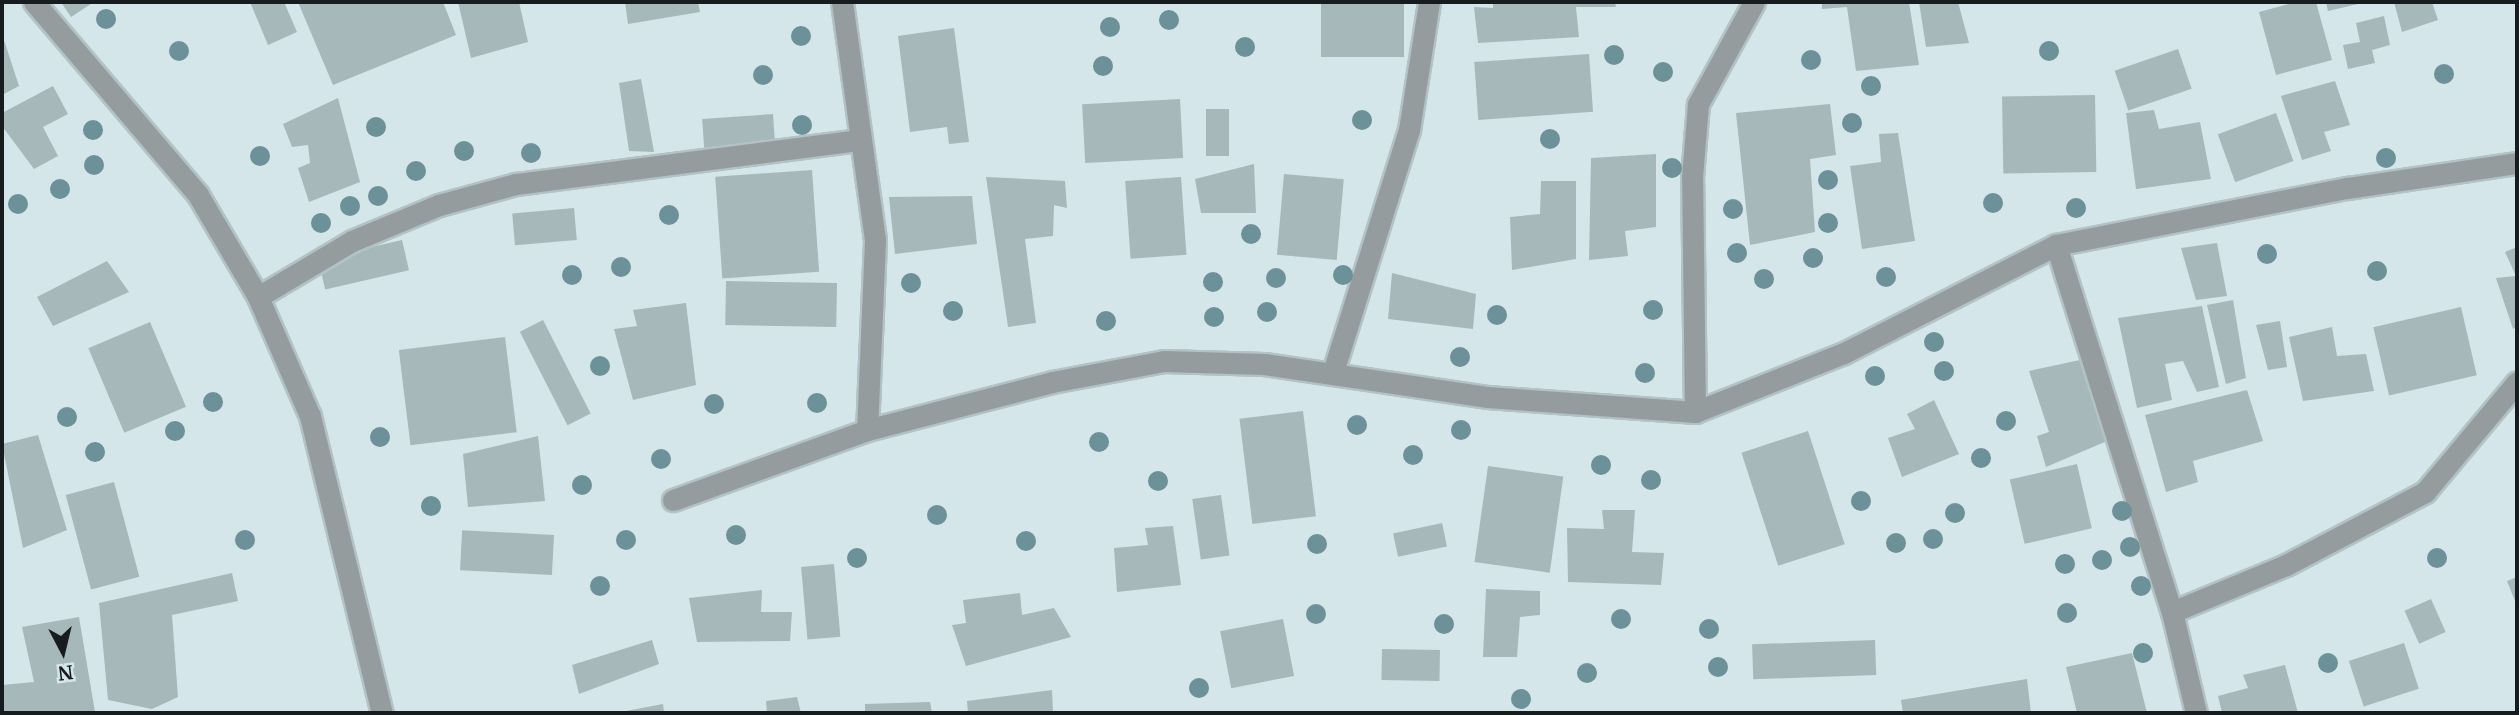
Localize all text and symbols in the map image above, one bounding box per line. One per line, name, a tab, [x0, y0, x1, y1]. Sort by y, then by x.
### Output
north arrow	[28, 617, 98, 687]
text: N	[57, 660, 74, 686]

